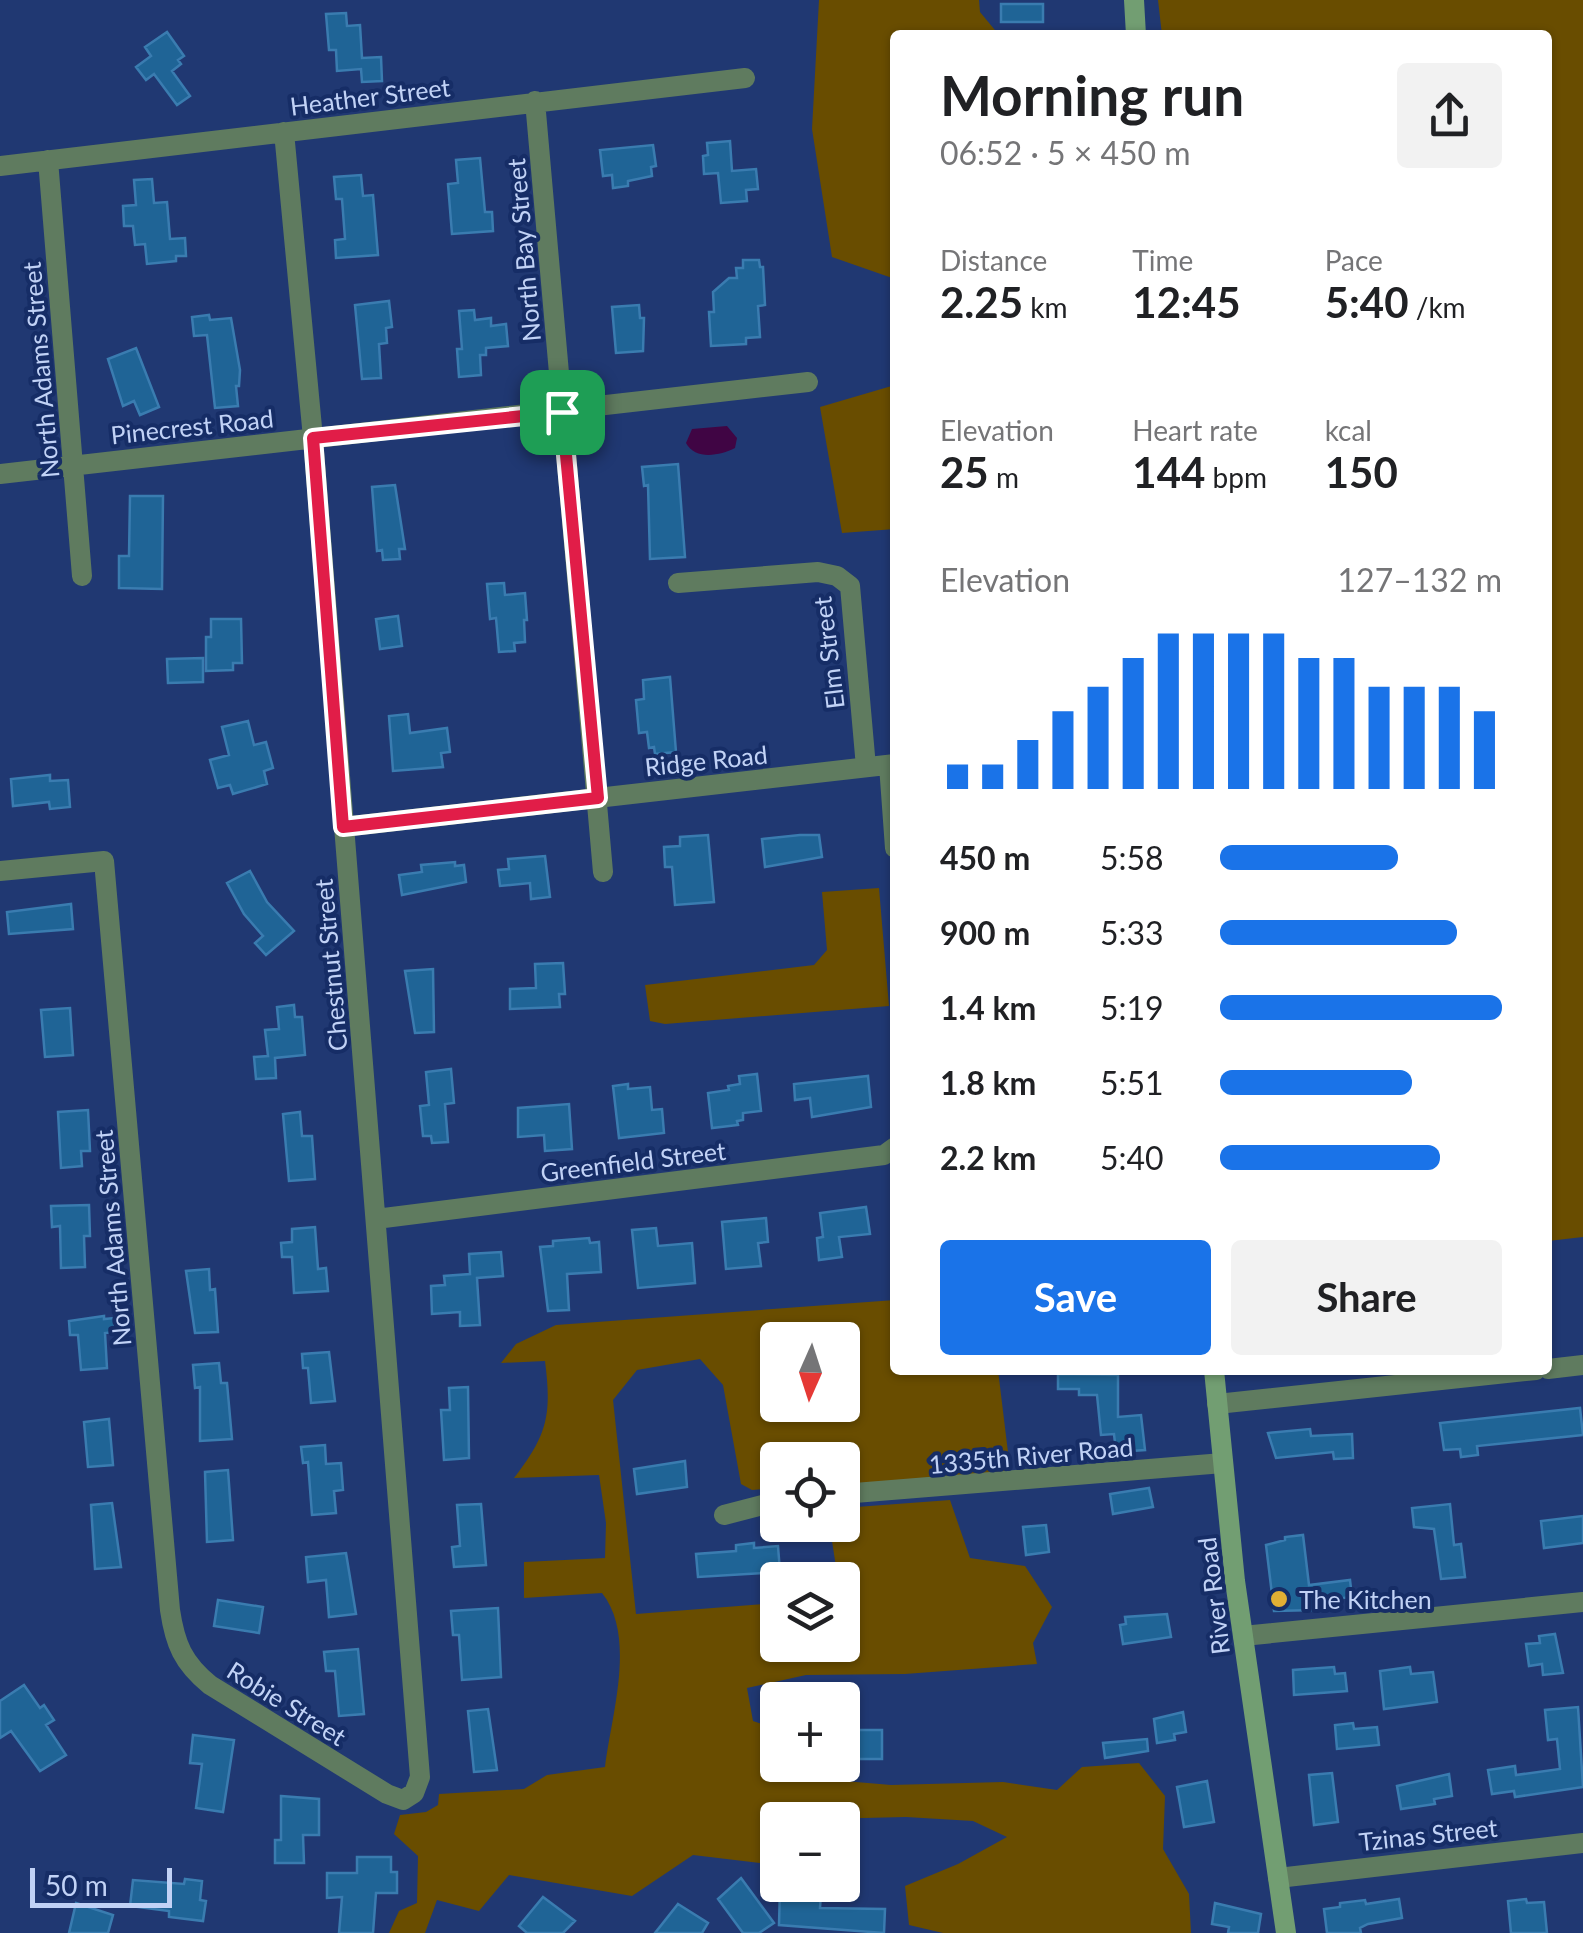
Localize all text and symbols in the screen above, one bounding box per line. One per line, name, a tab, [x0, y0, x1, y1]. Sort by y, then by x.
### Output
text: Morning run	[940, 62, 1244, 128]
button: share	[1397, 63, 1502, 168]
street label: Heather Street	[288, 71, 452, 121]
text: 06:52 · 5 × 450 m	[940, 133, 1191, 172]
street label: North Bay Street	[500, 157, 546, 343]
text: Distance	[940, 243, 1047, 277]
text: Time	[1132, 243, 1193, 277]
text: Pace	[1325, 243, 1383, 277]
street label: North Adams Street	[16, 261, 64, 479]
text: 2.25	[940, 277, 1023, 327]
text: 12:45	[1132, 277, 1241, 327]
text: 5:40	[1325, 277, 1409, 327]
text: km	[1023, 290, 1067, 324]
text: /km	[1409, 290, 1466, 324]
pin	[520, 370, 605, 455]
icon: arrive	[535, 385, 590, 440]
street label: Pinecrest Road	[109, 403, 275, 449]
text: Elevation	[940, 413, 1054, 447]
text: Heart rate	[1132, 413, 1258, 447]
text: kcal	[1325, 413, 1372, 447]
text: 25	[940, 447, 989, 497]
text: 144	[1132, 447, 1205, 497]
text: 150	[1325, 447, 1398, 497]
text: m	[989, 460, 1019, 494]
text: bpm	[1205, 460, 1267, 494]
text: Elevation	[940, 560, 1070, 599]
text: 127–132 m	[1338, 560, 1502, 599]
street label: Elm Street	[806, 595, 850, 711]
street label: Ridge Road	[643, 739, 769, 781]
text: 450 m	[940, 838, 1030, 877]
text: 5:58	[1100, 838, 1164, 877]
street label: Chestnut Street	[308, 878, 352, 1052]
text: 900 m	[940, 913, 1030, 952]
text: 5:33	[1100, 913, 1164, 952]
text: 1.4 km	[940, 988, 1036, 1027]
text: 5:19	[1100, 988, 1164, 1027]
text: 1.8 km	[940, 1063, 1036, 1102]
text: 5:51	[1100, 1063, 1164, 1102]
street label: North Adams Street	[88, 1129, 136, 1347]
street label: Greenfield Street	[539, 1135, 727, 1187]
text: 2.2 km	[940, 1138, 1036, 1177]
text: 5:40	[1100, 1138, 1164, 1177]
button: Save	[940, 1240, 1211, 1355]
button: Share	[1231, 1240, 1502, 1355]
north arrow	[760, 1322, 860, 1422]
map controls	[760, 1322, 860, 1902]
street label: 1335th River Road	[928, 1431, 1134, 1479]
button: locate	[760, 1442, 860, 1542]
street label: River Road	[1191, 1536, 1235, 1656]
button: layers	[760, 1562, 860, 1662]
place label: The Kitchen	[1299, 1584, 1432, 1614]
marker: The Kitchen	[1268, 1588, 1290, 1610]
street label: Robie Street	[222, 1655, 352, 1751]
button: +	[760, 1682, 860, 1782]
button: −	[760, 1802, 860, 1902]
street label: Tzinas Street	[1357, 1812, 1499, 1856]
scale bar	[30, 1863, 172, 1908]
text: 50 m	[45, 1868, 108, 1902]

